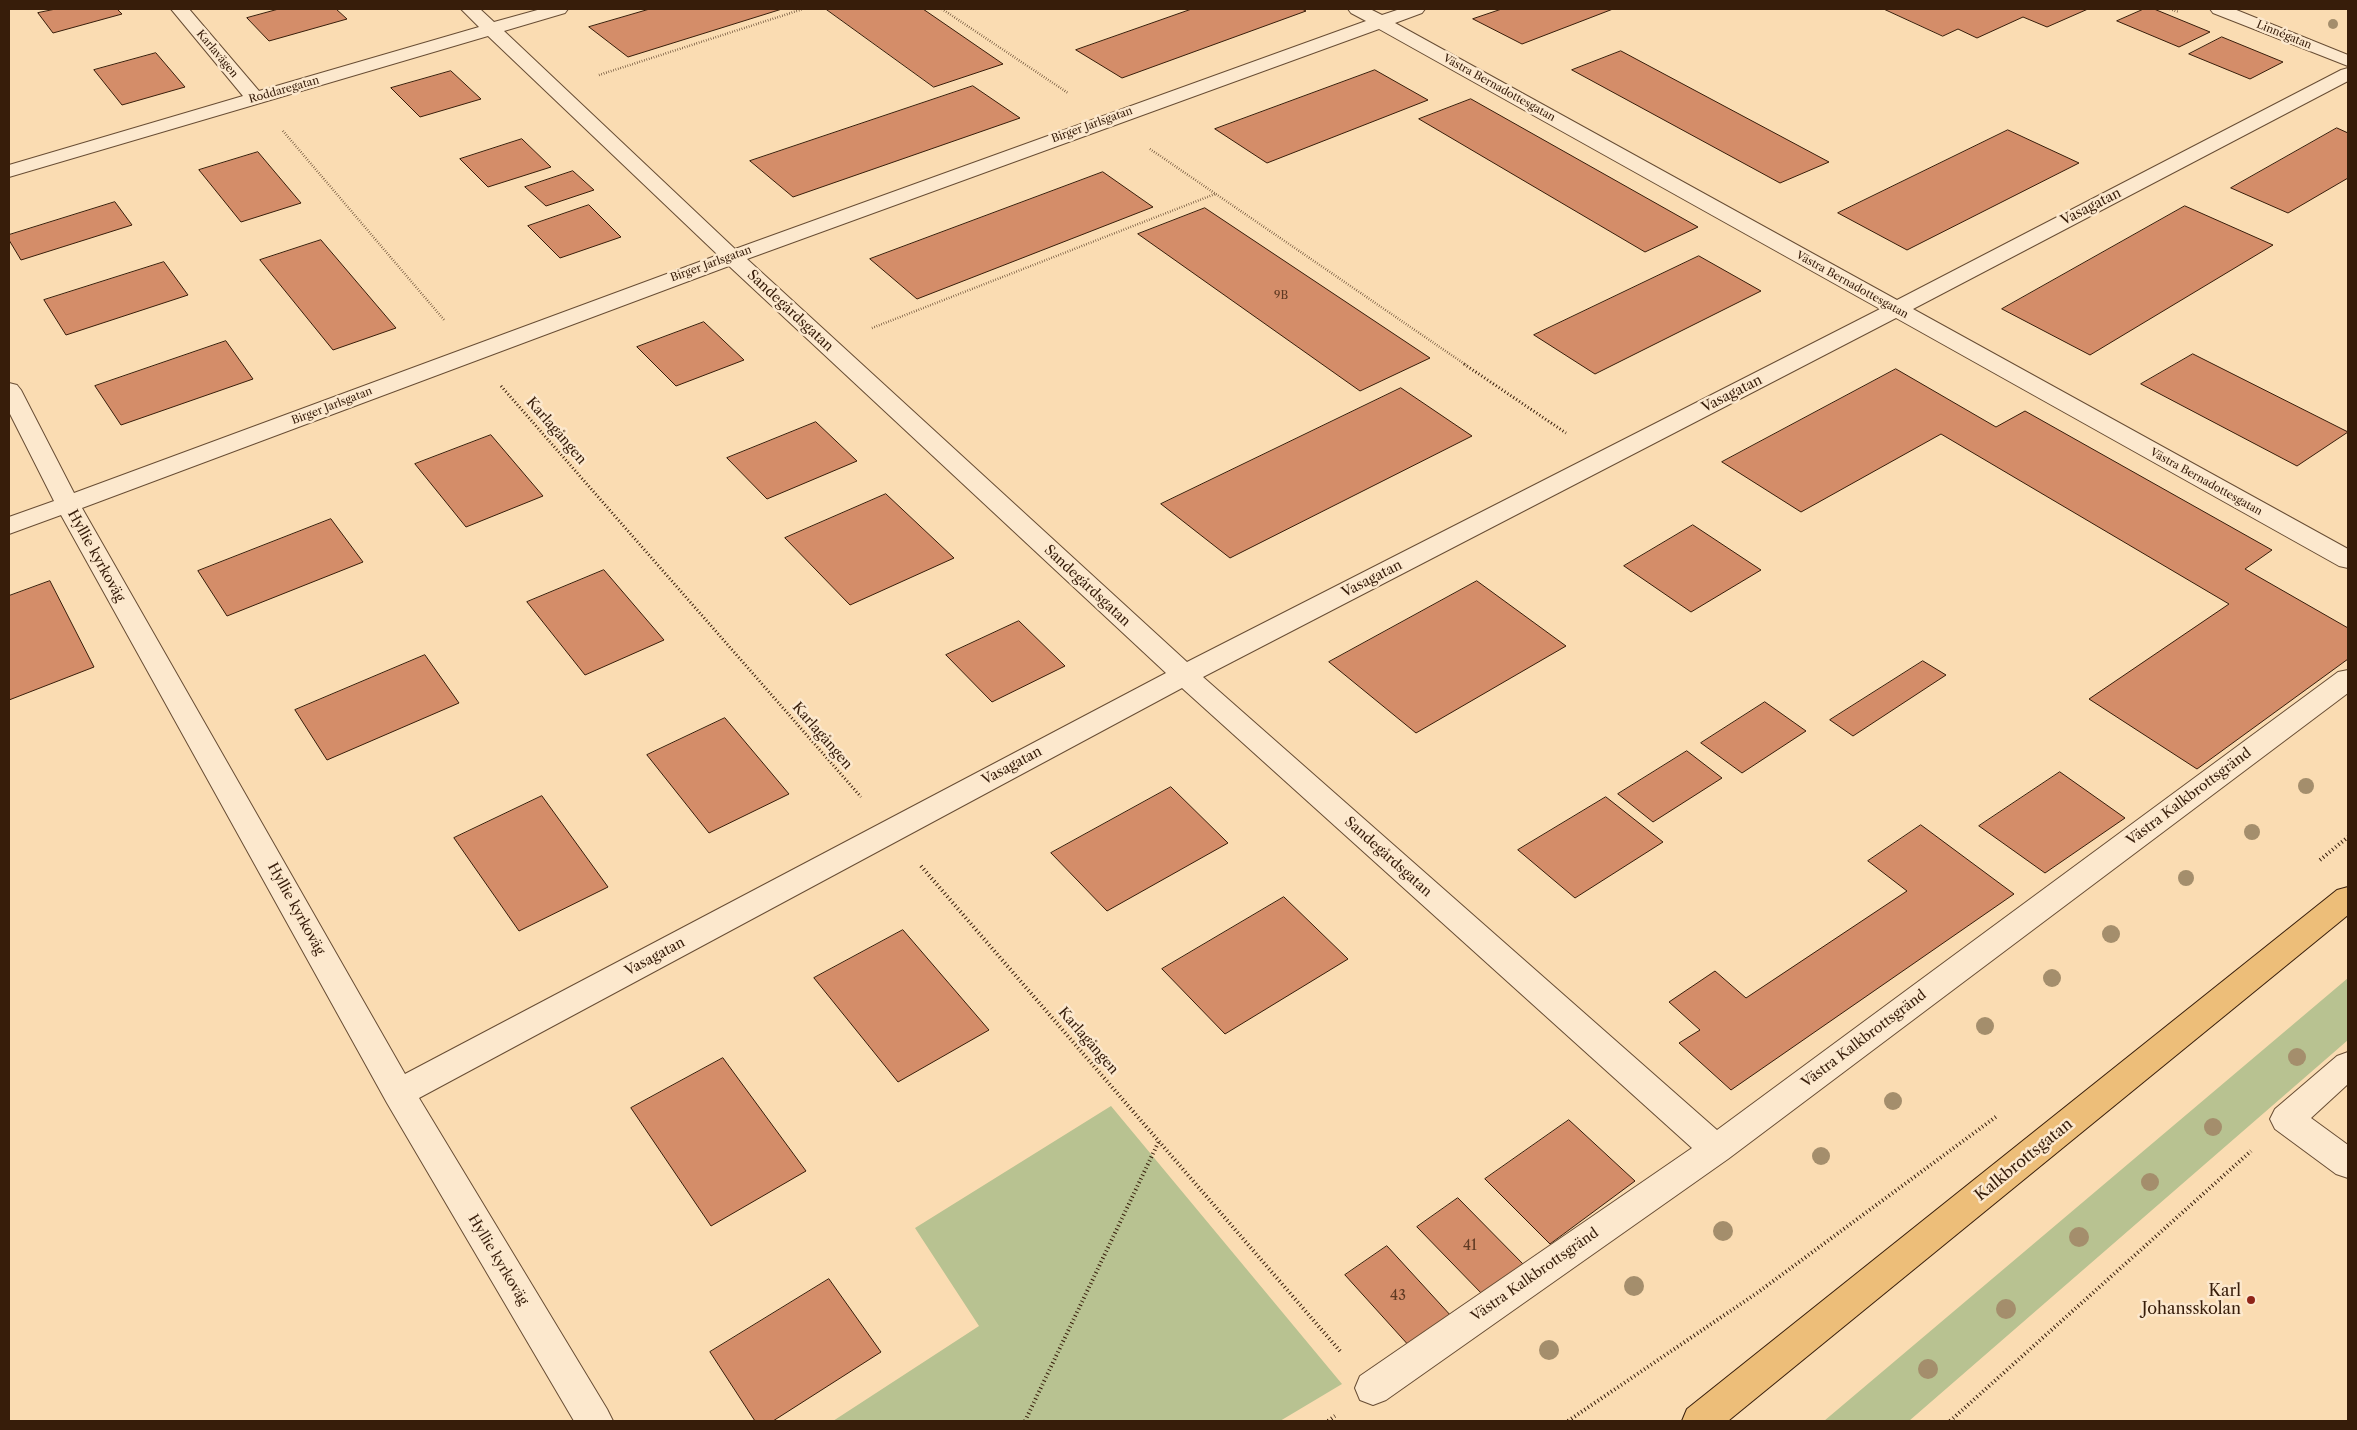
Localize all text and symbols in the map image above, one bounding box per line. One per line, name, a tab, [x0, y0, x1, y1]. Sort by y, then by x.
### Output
street label: Linnégatan	[2254, 18, 2314, 52]
street label: Karlavägen	[193, 28, 241, 80]
street label: Västra Bernadottesgatan	[1441, 52, 1557, 124]
street label: Roddaregatan	[247, 74, 321, 106]
street label: Birger Jarlsgatan	[1050, 104, 1134, 146]
street label: Vasagatan	[2058, 185, 2124, 229]
street label: Birger Jarlsgatan	[669, 243, 753, 285]
street label: Västra Bernadottesgatan	[1794, 249, 1910, 321]
street label: Sandegårdsgatan	[743, 267, 837, 355]
house number: 9B	[1274, 289, 1288, 303]
street label: Vasagatan	[1699, 372, 1765, 416]
street label: Birger Jarlsgatan	[290, 385, 374, 427]
street label: Karlagången	[522, 394, 590, 468]
street label: Västra Bernadottesgatan	[2148, 446, 2264, 518]
street label: Hyllie kyrkoväg	[64, 507, 128, 605]
street label: Sandegårdsgatan	[1040, 542, 1134, 630]
street label: Vasagatan	[1339, 557, 1405, 601]
street label: Karlagången	[788, 699, 856, 773]
street label: Vasagatan	[979, 743, 1045, 789]
street label: Västra Kalkbrottsgränd	[2123, 745, 2255, 849]
street label: Sandegårdsgatan	[1341, 813, 1435, 901]
street label: Hyllie kyrkoväg	[264, 860, 328, 958]
street label: Vasagatan	[622, 934, 688, 980]
street label: Västra Kalkbrottsgränd	[1798, 987, 1930, 1091]
street label: Karlagången	[1054, 1004, 1122, 1078]
street label: Kalkbrottsgatan	[1971, 1115, 2077, 1205]
street label: Hyllie kyrkoväg	[464, 1212, 532, 1308]
street label: Västra Kalkbrottsgränd	[1468, 1225, 1602, 1325]
house number: 41	[1463, 1238, 1477, 1254]
place label: Karl Johansskolan	[2142, 1281, 2241, 1319]
house number: 43	[1390, 1288, 1406, 1304]
marker: Karl Johansskolan	[2245, 1294, 2257, 1306]

